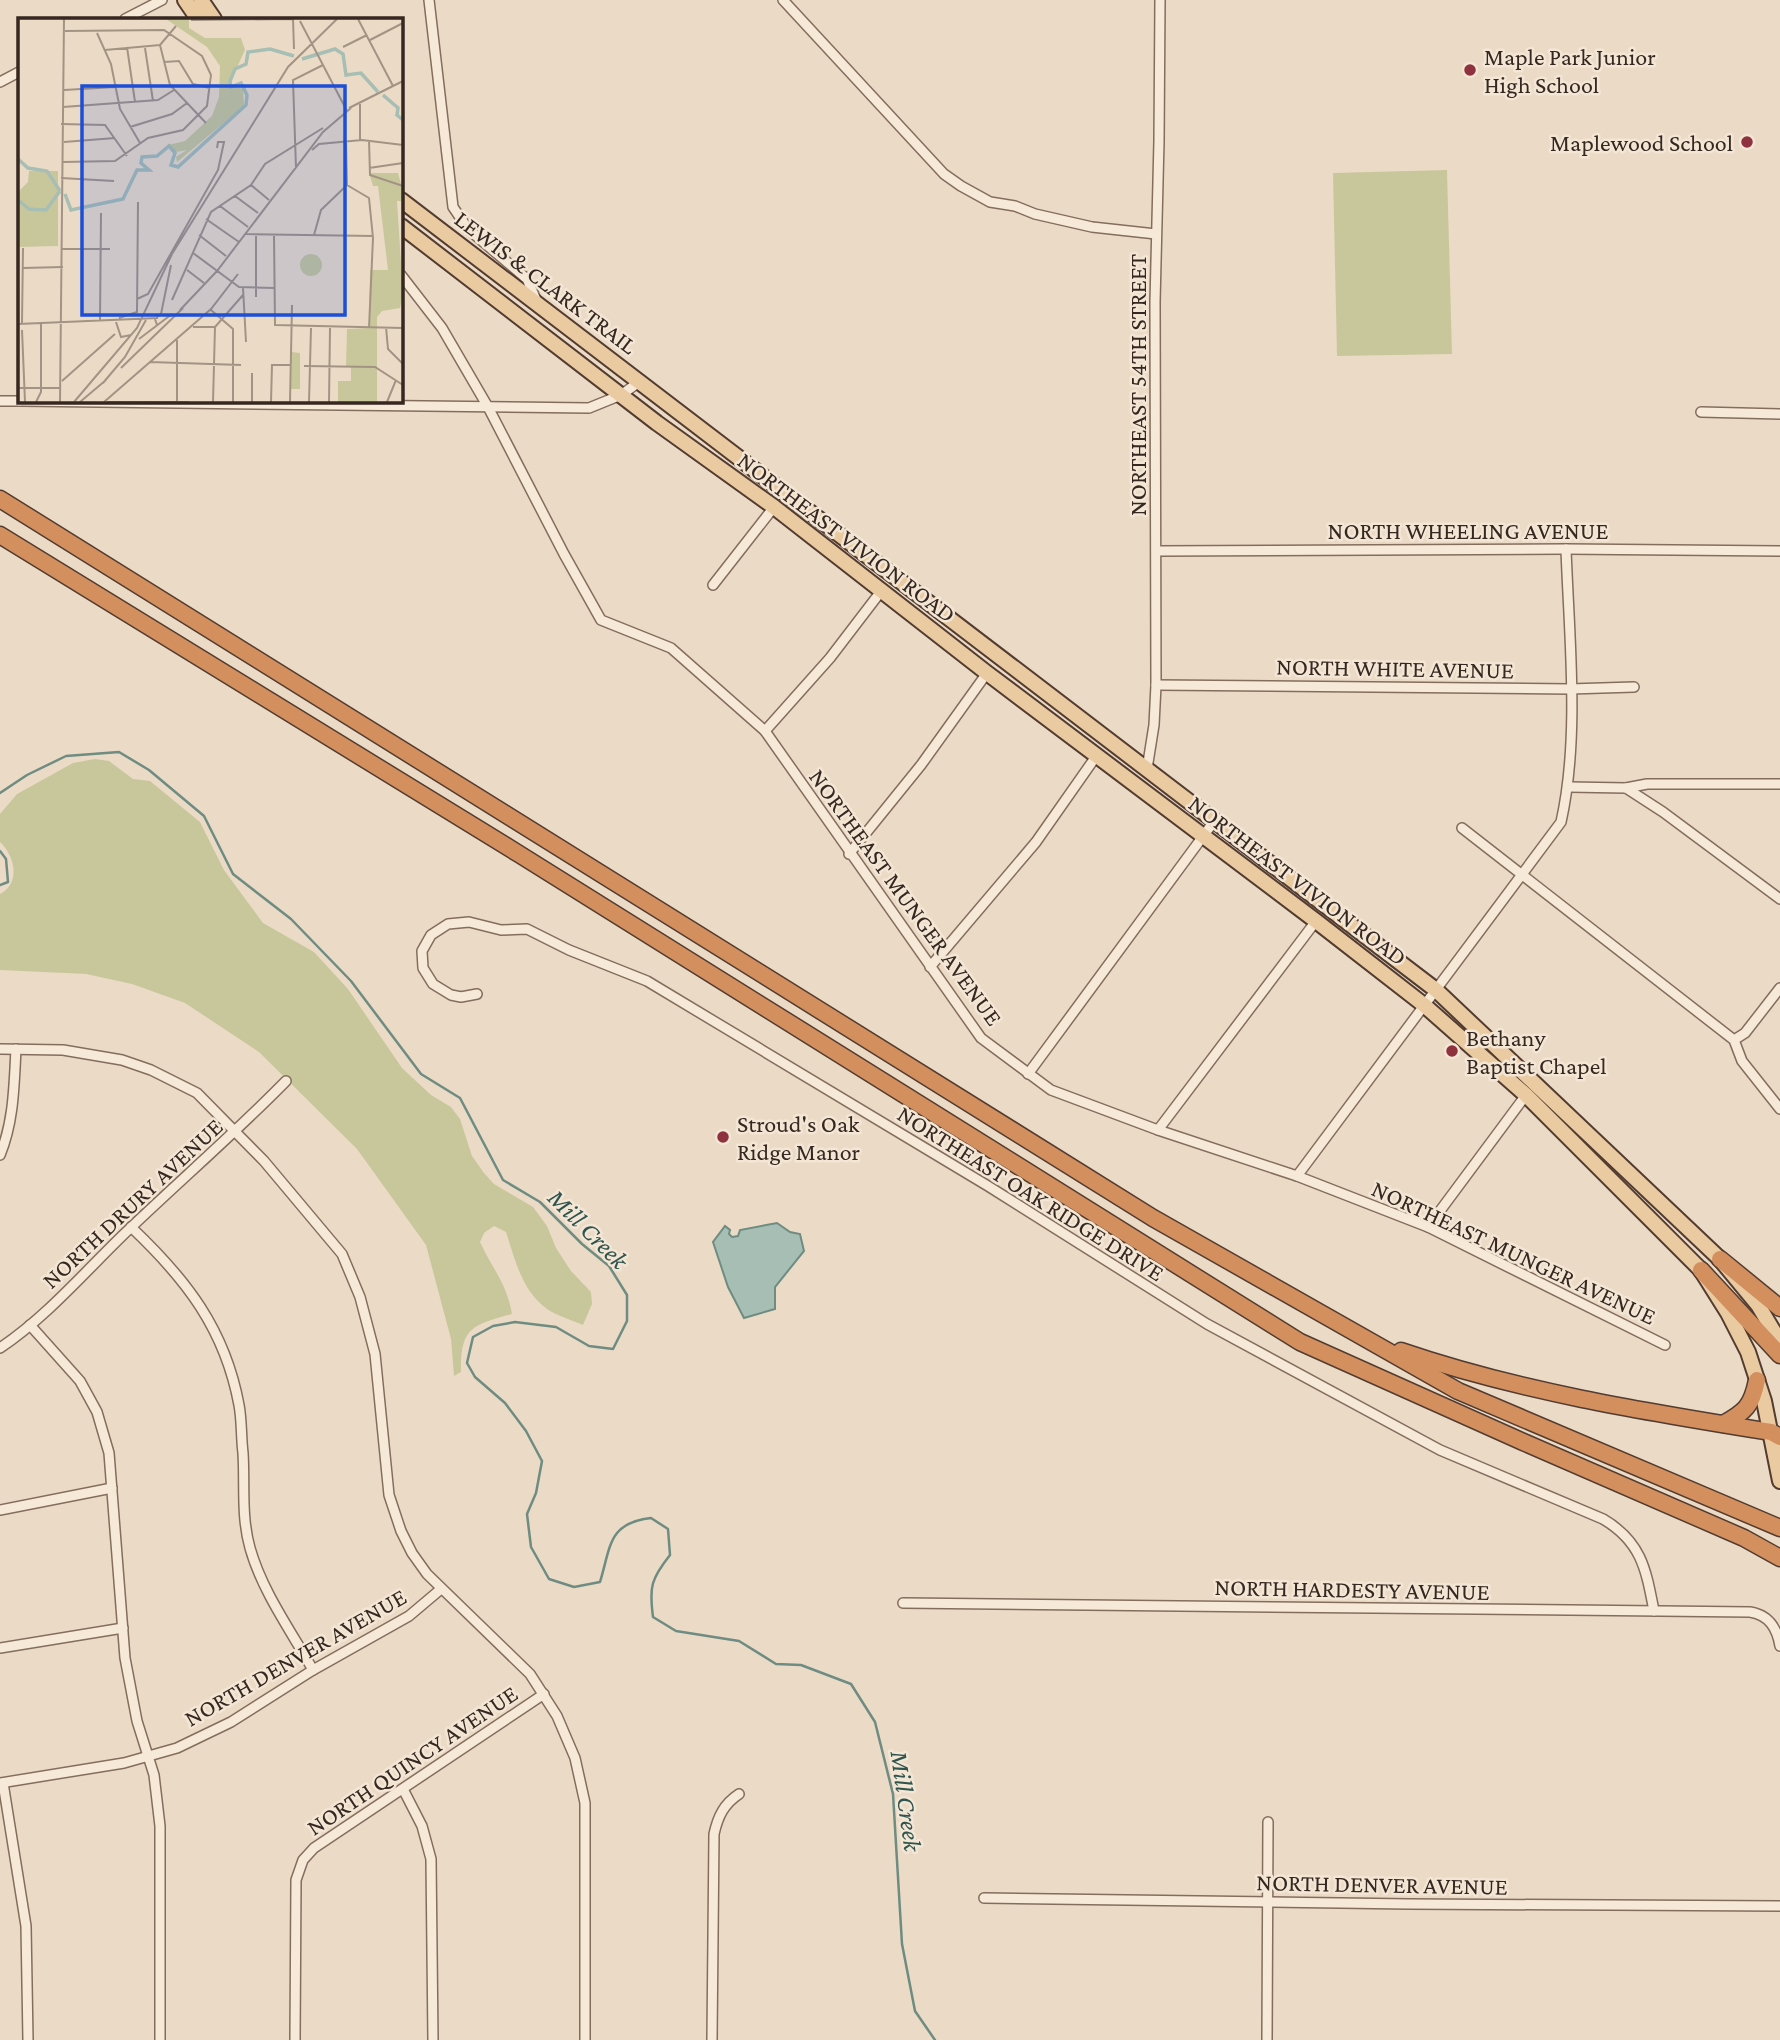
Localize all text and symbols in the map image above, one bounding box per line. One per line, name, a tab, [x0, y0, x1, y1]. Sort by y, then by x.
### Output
inset map	[18, 18, 402, 402]
place label: Maple Park Junior High School	[1484, 43, 1656, 98]
marker: Maple Park Junior High School	[1462, 62, 1478, 78]
place label: Maplewood School	[1550, 129, 1733, 156]
marker: Maplewood School	[1739, 134, 1755, 150]
street label: LEWIS & CLARK TRAIL	[450, 205, 642, 359]
street label: NORTHEAST 54TH STREET	[1124, 254, 1151, 516]
street label: NORTHEAST VIVION ROAD	[733, 446, 961, 628]
street label: NORTH WHEELING AVENUE	[1328, 517, 1608, 544]
street label: NORTH WHITE AVENUE	[1276, 652, 1514, 684]
street label: NORTHEAST MUNGER AVENUE	[804, 764, 1008, 1030]
street label: NORTHEAST VIVION ROAD	[1184, 789, 1412, 971]
place label: Bethany Baptist Chapel	[1466, 1024, 1607, 1079]
marker: Bethany Baptist Chapel	[1444, 1043, 1460, 1059]
street label: NORTHEAST OAK RIDGE DRIVE	[893, 1100, 1169, 1286]
place label: Stroud's Oak Ridge Manor	[737, 1110, 861, 1165]
street label: NORTH DRURY AVENUE	[36, 1112, 228, 1294]
marker: Stroud's Oak Ridge Manor	[715, 1129, 731, 1145]
street label: NORTHEAST MUNGER AVENUE	[1368, 1174, 1660, 1330]
water label: Mill Creek	[541, 1182, 635, 1276]
street label: NORTH HARDESTY AVENUE	[1214, 1573, 1490, 1605]
street label: NORTH DENVER AVENUE	[179, 1582, 411, 1732]
street label: NORTH QUINCY AVENUE	[302, 1679, 522, 1841]
water label: Mill Creek	[884, 1748, 928, 1855]
street label: NORTH DENVER AVENUE	[1256, 1868, 1508, 1900]

